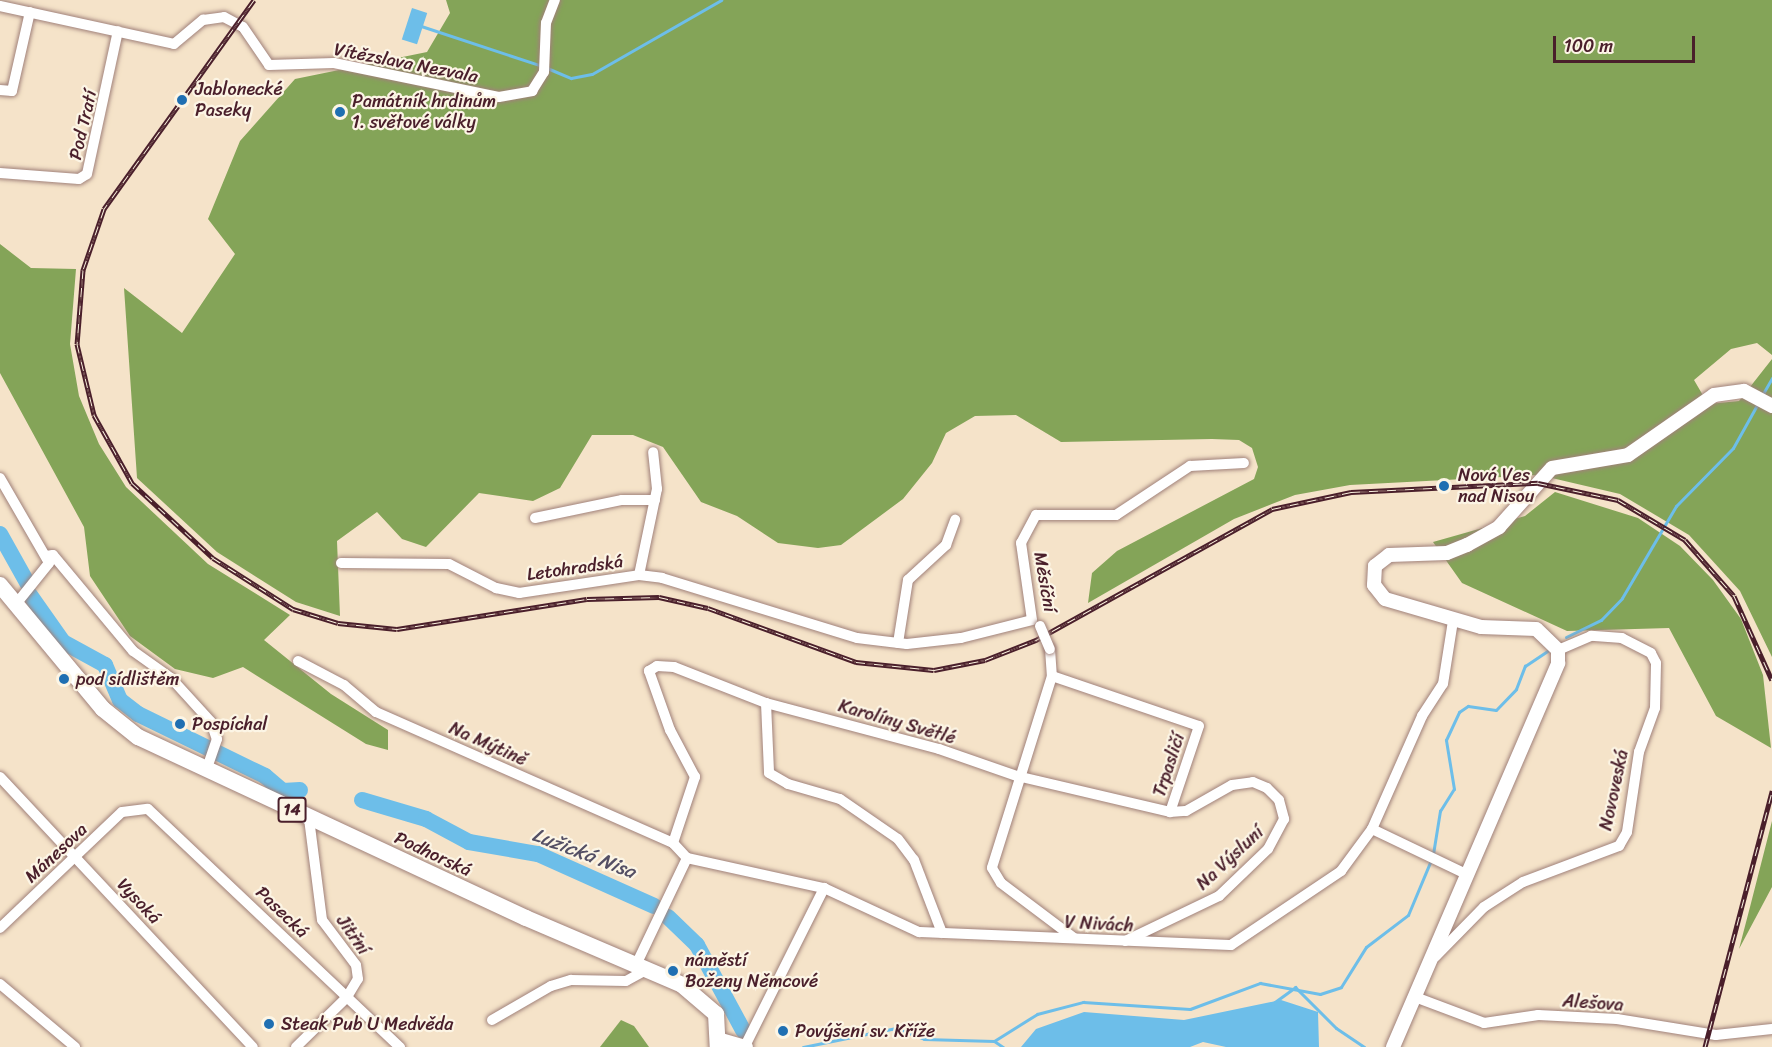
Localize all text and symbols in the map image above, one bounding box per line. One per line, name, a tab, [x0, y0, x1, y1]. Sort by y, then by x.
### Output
scale bar	[1556, 24, 1698, 62]
text: 100 m	[1564, 30, 1613, 62]
street label: Vítězslava Nezvala	[332, 38, 480, 88]
place label: Jablonecké Paseky	[195, 79, 283, 122]
street label: Pod Tratí	[64, 88, 102, 162]
marker: Jablonecké Paseky	[173, 91, 191, 109]
place label: Památník hrdinům 1. světové války	[352, 91, 496, 134]
marker: Památník hrdinům 1. světové války	[333, 105, 347, 119]
place label: Nová Ves nad Nisou	[1458, 465, 1535, 508]
marker: Nová Ves nad Nisou	[1435, 477, 1453, 495]
street label: Měsíční	[1029, 550, 1061, 614]
street label: Letohradská	[526, 551, 624, 585]
place label: pod sídlištěm	[76, 668, 181, 690]
marker: pod sídlištěm	[57, 672, 71, 686]
street label: Karolíny Světlé	[836, 695, 958, 749]
place label: Pospíchal	[192, 713, 267, 735]
marker: Pospíchal	[173, 717, 187, 731]
street label: Na Mýtině	[446, 717, 530, 771]
street label: Trpasličí	[1149, 730, 1189, 800]
street label: Novoveská	[1595, 748, 1633, 832]
road number: 14	[277, 797, 307, 823]
street label: Mánesova	[20, 819, 92, 887]
water label: Lužická Nisa	[529, 822, 639, 884]
street label: Na Výsluní	[1193, 822, 1267, 894]
street label: Podhorská	[391, 827, 475, 881]
street label: Vysoká	[113, 874, 165, 928]
street label: Pasecká	[251, 882, 313, 942]
street label: Jitřní	[332, 911, 374, 959]
street label: V Nivách	[1064, 911, 1134, 937]
place label: náměstí Boženy Němcové	[685, 950, 818, 992]
marker: náměstí Boženy Němcové	[666, 964, 680, 978]
street label: Alešova	[1562, 990, 1624, 1016]
place label: Steak Pub U Medvěda	[281, 1013, 454, 1035]
marker: Steak Pub U Medvěda	[262, 1017, 276, 1031]
place label: Povýšení sv. Kříže	[795, 1020, 938, 1042]
marker: Povýšení sv. Kříže	[776, 1024, 790, 1038]

